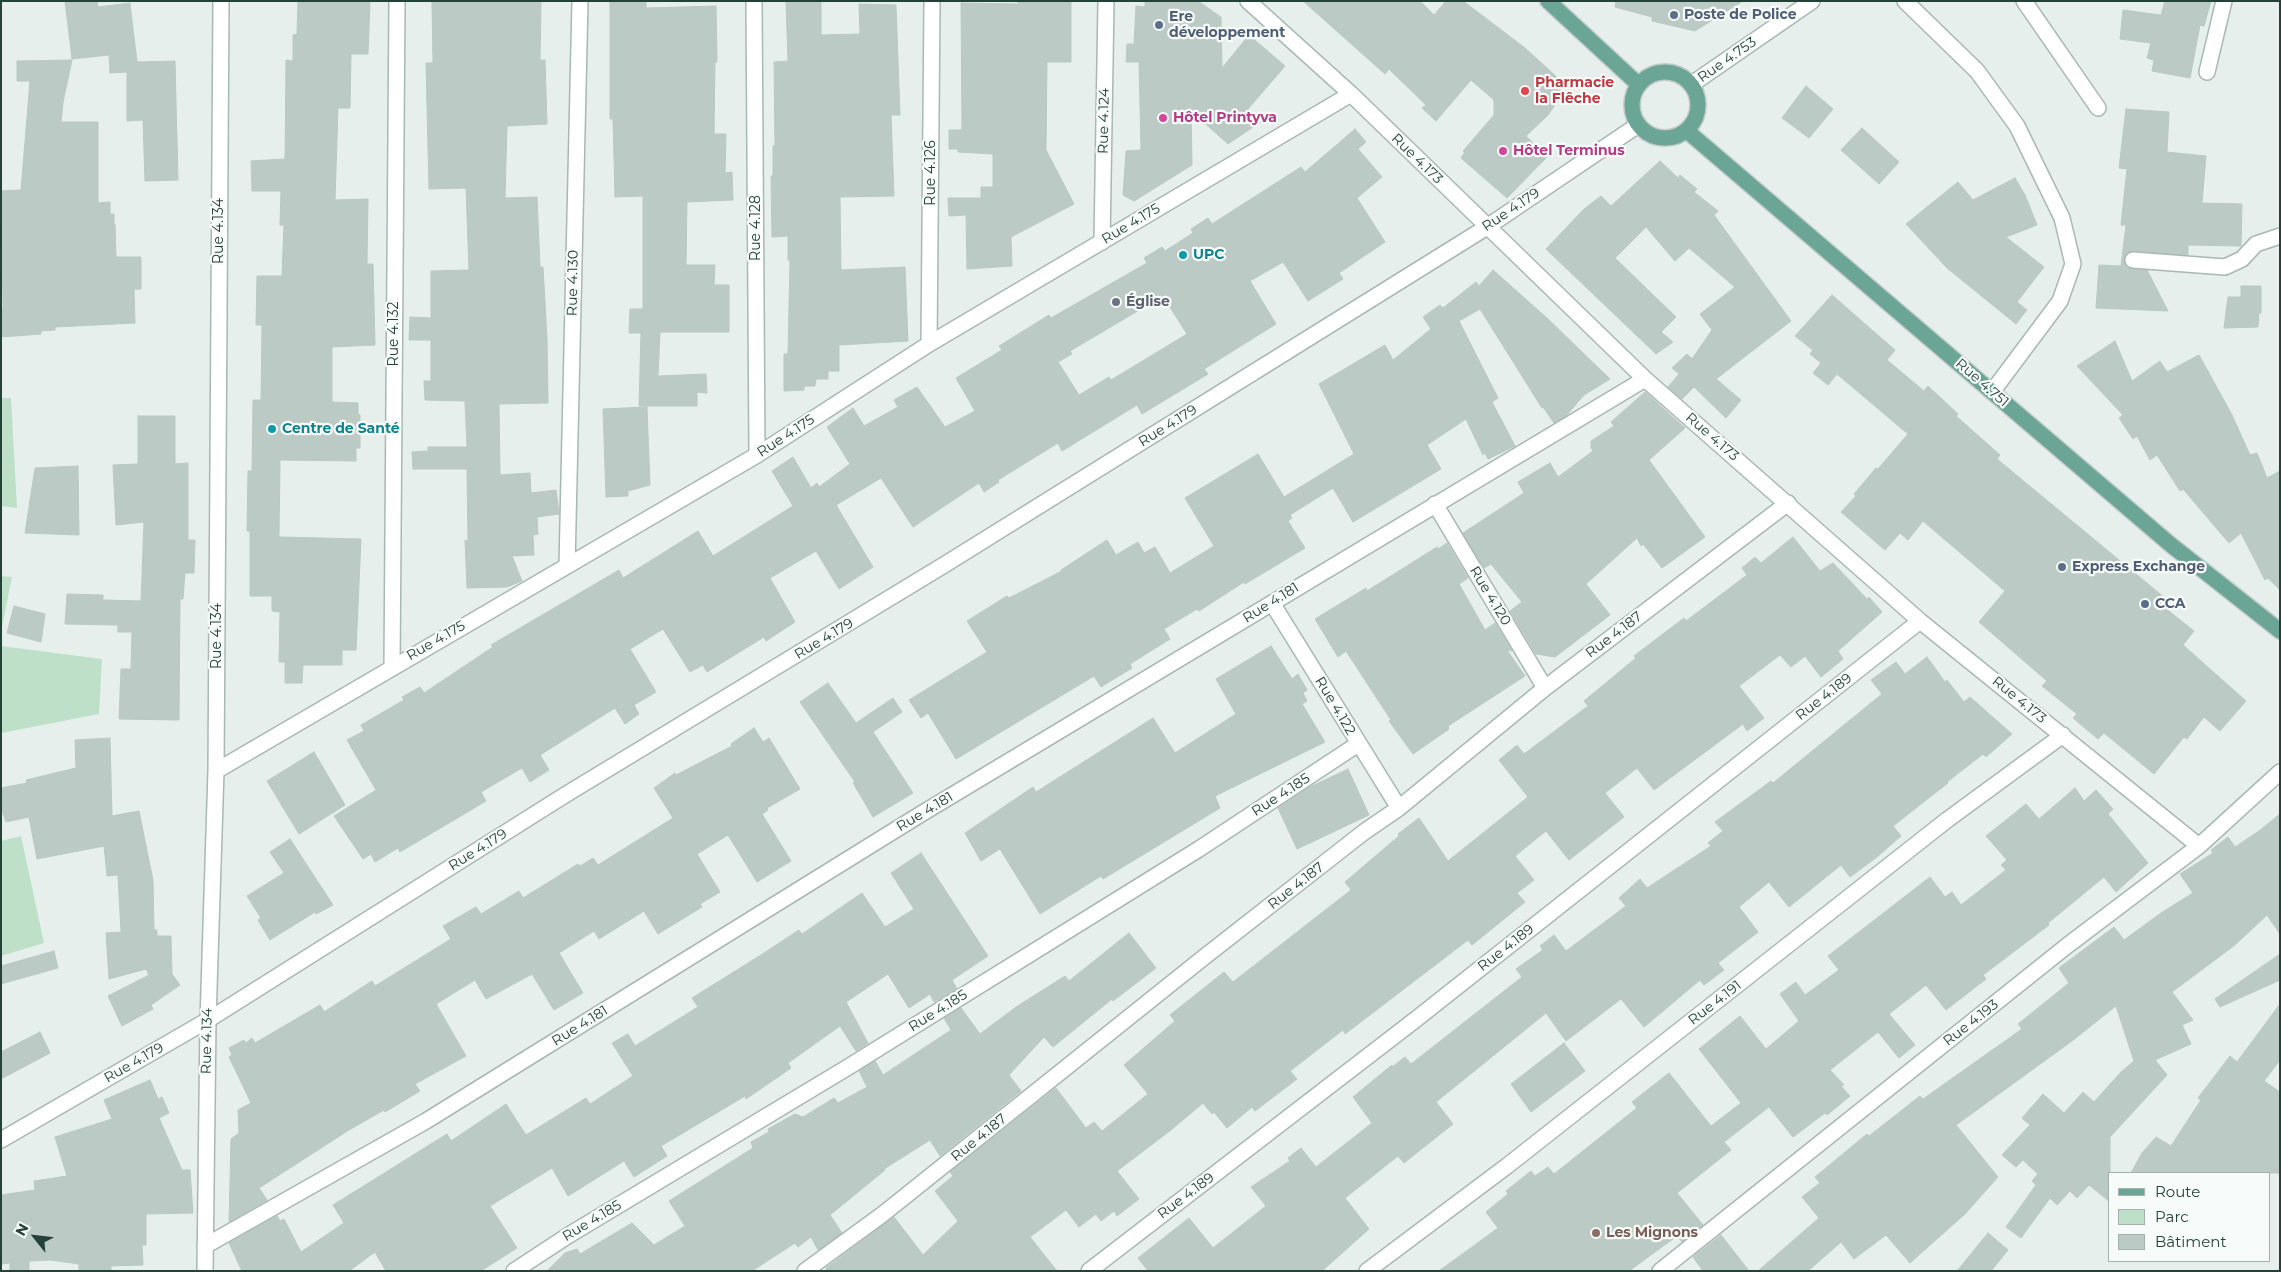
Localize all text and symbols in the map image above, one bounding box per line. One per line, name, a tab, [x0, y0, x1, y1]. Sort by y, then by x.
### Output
place label: Poste de Police	[1684, 7, 1797, 23]
place label: Ere développement	[1169, 9, 1285, 41]
marker: Poste de Police	[1668, 9, 1680, 21]
marker: Ere développement	[1153, 19, 1165, 31]
street label: Rue 4.753	[1694, 34, 1760, 86]
place label: Pharmacie la Flêche	[1535, 75, 1614, 108]
marker: Pharmacie la Flêche	[1519, 85, 1531, 97]
street label: Rue 4.124	[1095, 88, 1113, 154]
place label: Hôtel Printyva	[1173, 110, 1277, 126]
marker: Hôtel Printyva	[1157, 112, 1169, 124]
street label: Rue 4.173	[1388, 130, 1446, 188]
street label: Rue 4.126	[923, 140, 939, 206]
place label: Hôtel Terminus	[1513, 143, 1625, 159]
marker: Hôtel Terminus	[1497, 145, 1509, 157]
street label: Rue 4.179	[1479, 185, 1543, 235]
street label: Rue 4.128	[748, 195, 764, 261]
street label: Rue 4.134	[211, 198, 227, 264]
street label: Rue 4.175	[1099, 200, 1163, 248]
place label: UPC	[1193, 247, 1224, 263]
marker: UPC	[1177, 249, 1189, 261]
street label: Rue 4.130	[564, 250, 582, 316]
place label: Église	[1126, 294, 1170, 310]
marker: Église	[1110, 296, 1122, 308]
street label: Rue 4.132	[386, 302, 402, 366]
street label: Rue 4.751	[1952, 355, 2012, 411]
street label: Rue 4.179	[1136, 401, 1200, 451]
street label: Rue 4.173	[1682, 409, 1742, 465]
street label: Rue 4.175	[754, 411, 818, 461]
place label: Centre de Santé	[282, 421, 400, 437]
marker: Centre de Santé	[266, 423, 278, 435]
place label: Express Exchange	[2072, 559, 2205, 575]
marker: Express Exchange	[2056, 561, 2068, 573]
street label: Rue 4.120	[1466, 563, 1514, 629]
street label: Rue 4.181	[1240, 579, 1302, 627]
place label: CCA	[2155, 596, 2185, 612]
marker: CCA	[2139, 598, 2151, 610]
street label: Rue 4.134	[209, 603, 225, 669]
street label: Rue 4.187	[1583, 608, 1645, 662]
street label: Rue 4.179	[791, 615, 857, 663]
street label: Rue 4.175	[404, 617, 468, 665]
street label: Rue 4.189	[1793, 670, 1855, 724]
street label: Rue 4.173	[1988, 673, 2050, 727]
street label: Rue 4.122	[1311, 674, 1359, 738]
street label: Rue 4.185	[1249, 770, 1313, 820]
street label: Rue 4.181	[894, 789, 956, 835]
street label: Rue 4.179	[446, 825, 510, 875]
street label: Rue 4.187	[1265, 859, 1327, 913]
street label: Rue 4.189	[1475, 921, 1537, 975]
street label: Rue 4.191	[1685, 977, 1745, 1029]
street label: Rue 4.185	[906, 986, 970, 1036]
street label: Rue 4.193	[1940, 996, 2002, 1050]
street label: Rue 4.181	[549, 1002, 611, 1050]
street label: Rue 4.134	[198, 1008, 216, 1074]
street label: Rue 4.179	[101, 1039, 167, 1087]
street label: Rue 4.187	[948, 1111, 1010, 1165]
street label: Rue 4.189	[1154, 1169, 1218, 1223]
legend	[2108, 1172, 2271, 1262]
text: Route	[2155, 1182, 2200, 1201]
street label: Rue 4.185	[559, 1197, 625, 1245]
text: Parc	[2155, 1207, 2189, 1226]
north arrow	[10, 1212, 60, 1262]
text: N	[11, 1220, 32, 1239]
place label: Les Mignons	[1606, 1225, 1698, 1241]
marker: Les Mignons	[1590, 1227, 1602, 1239]
text: Bâtiment	[2155, 1232, 2227, 1251]

